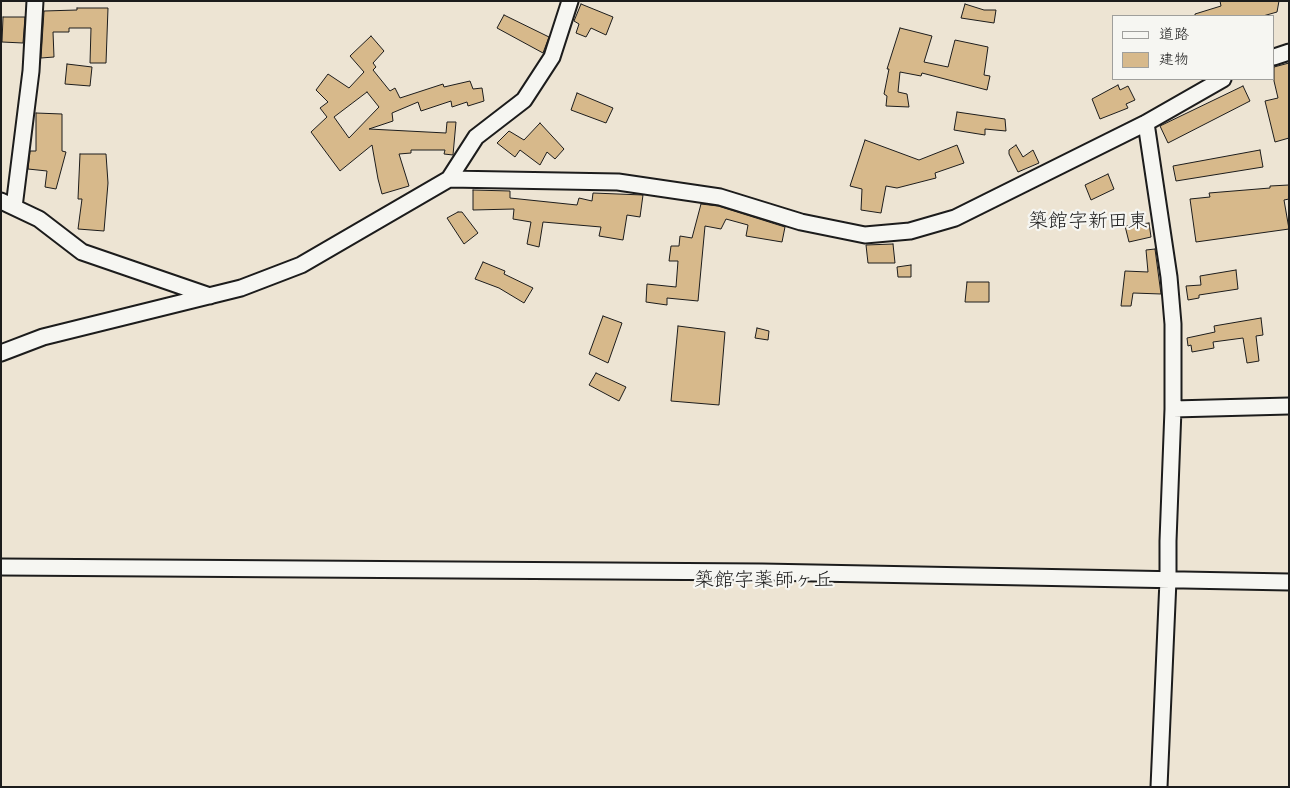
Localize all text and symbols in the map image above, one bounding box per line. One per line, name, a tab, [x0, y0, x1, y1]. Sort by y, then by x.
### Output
legend	[1112, 15, 1275, 80]
text: 道路	[1159, 23, 1189, 47]
text: 建物	[1159, 48, 1189, 72]
district label: 築館字新田東	[1028, 212, 1148, 236]
district label: 築館字薬師ヶ丘	[694, 571, 834, 595]

